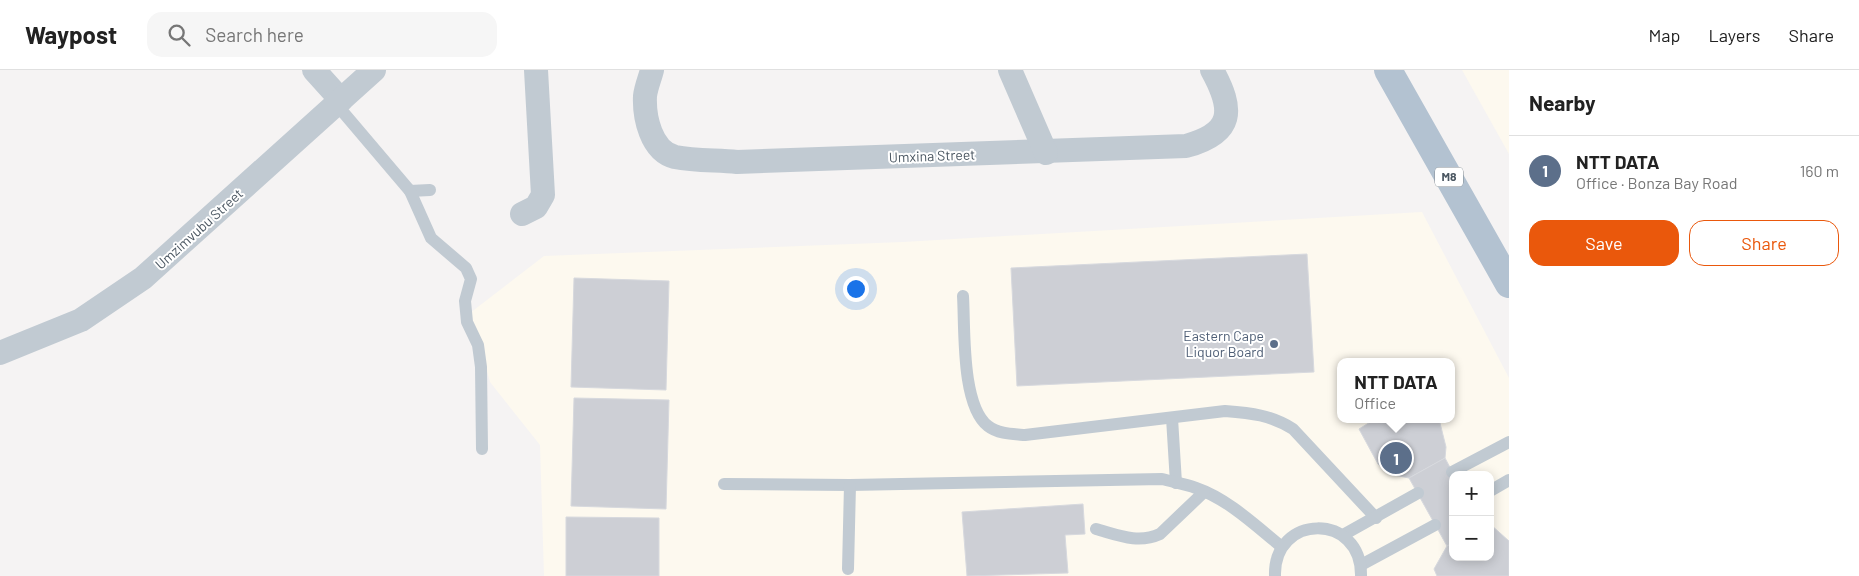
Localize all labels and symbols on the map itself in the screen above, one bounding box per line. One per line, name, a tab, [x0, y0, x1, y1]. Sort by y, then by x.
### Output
street label: Umxina Street	[888, 145, 976, 166]
road number: M8	[1435, 168, 1463, 186]
street label: Umzimvubu Street	[151, 185, 246, 272]
your location	[843, 276, 869, 302]
place label: Eastern Cape Liquor Board	[1183, 327, 1264, 360]
marker: Eastern Cape Liquor Board	[1268, 338, 1280, 350]
pin: 1	[1380, 439, 1412, 477]

